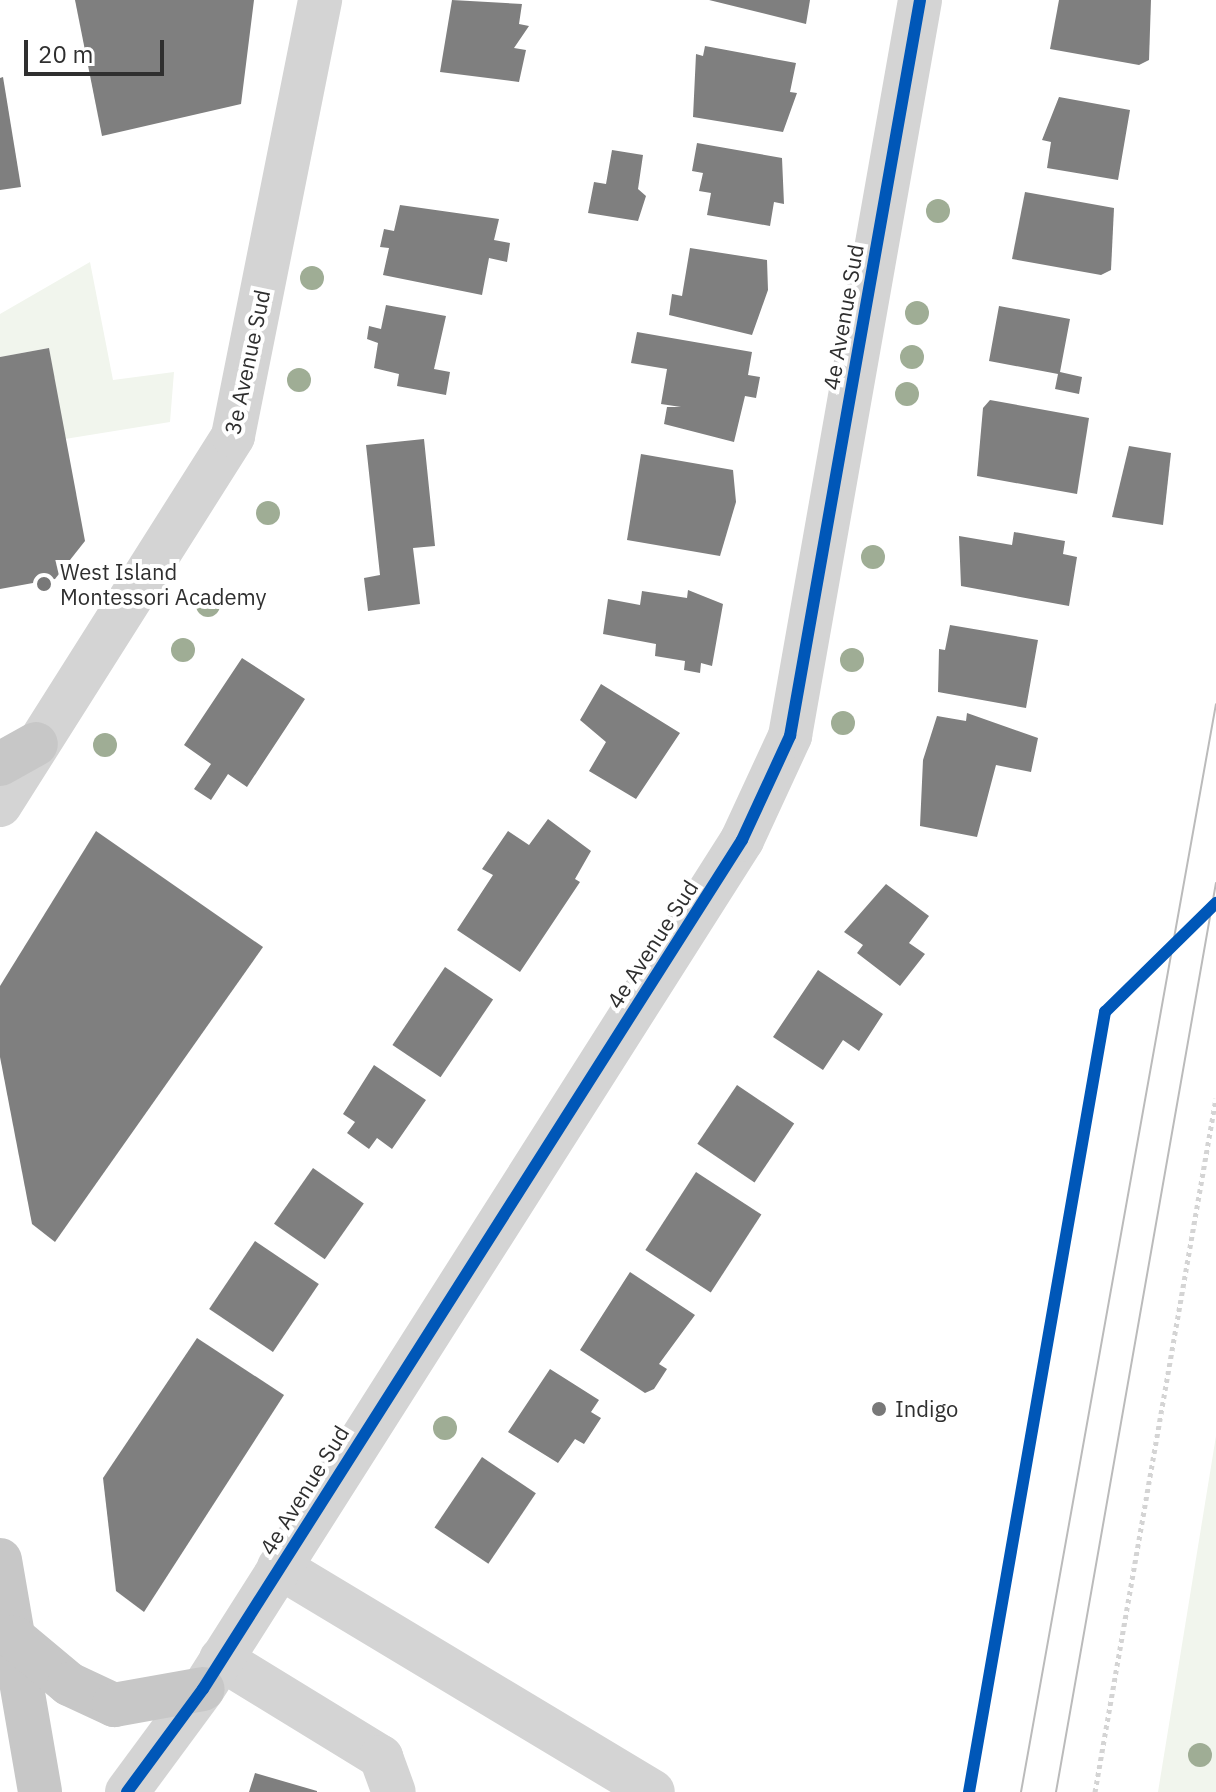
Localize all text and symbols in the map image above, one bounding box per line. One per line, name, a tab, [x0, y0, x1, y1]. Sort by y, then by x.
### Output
scale bar	[28, 24, 168, 74]
text: 20 m	[38, 38, 93, 70]
street label: 4e Avenue Sud	[817, 242, 869, 392]
street label: 3e Avenue Sud	[219, 287, 275, 437]
place label: West Island Montessori Academy	[60, 558, 267, 610]
marker: West Island Montessori Academy	[35, 575, 53, 593]
street label: 4e Avenue Sud	[601, 875, 703, 1013]
place label: Indigo	[895, 1396, 958, 1422]
marker: Indigo	[870, 1400, 888, 1418]
street label: 4e Avenue Sud	[254, 1421, 354, 1559]

